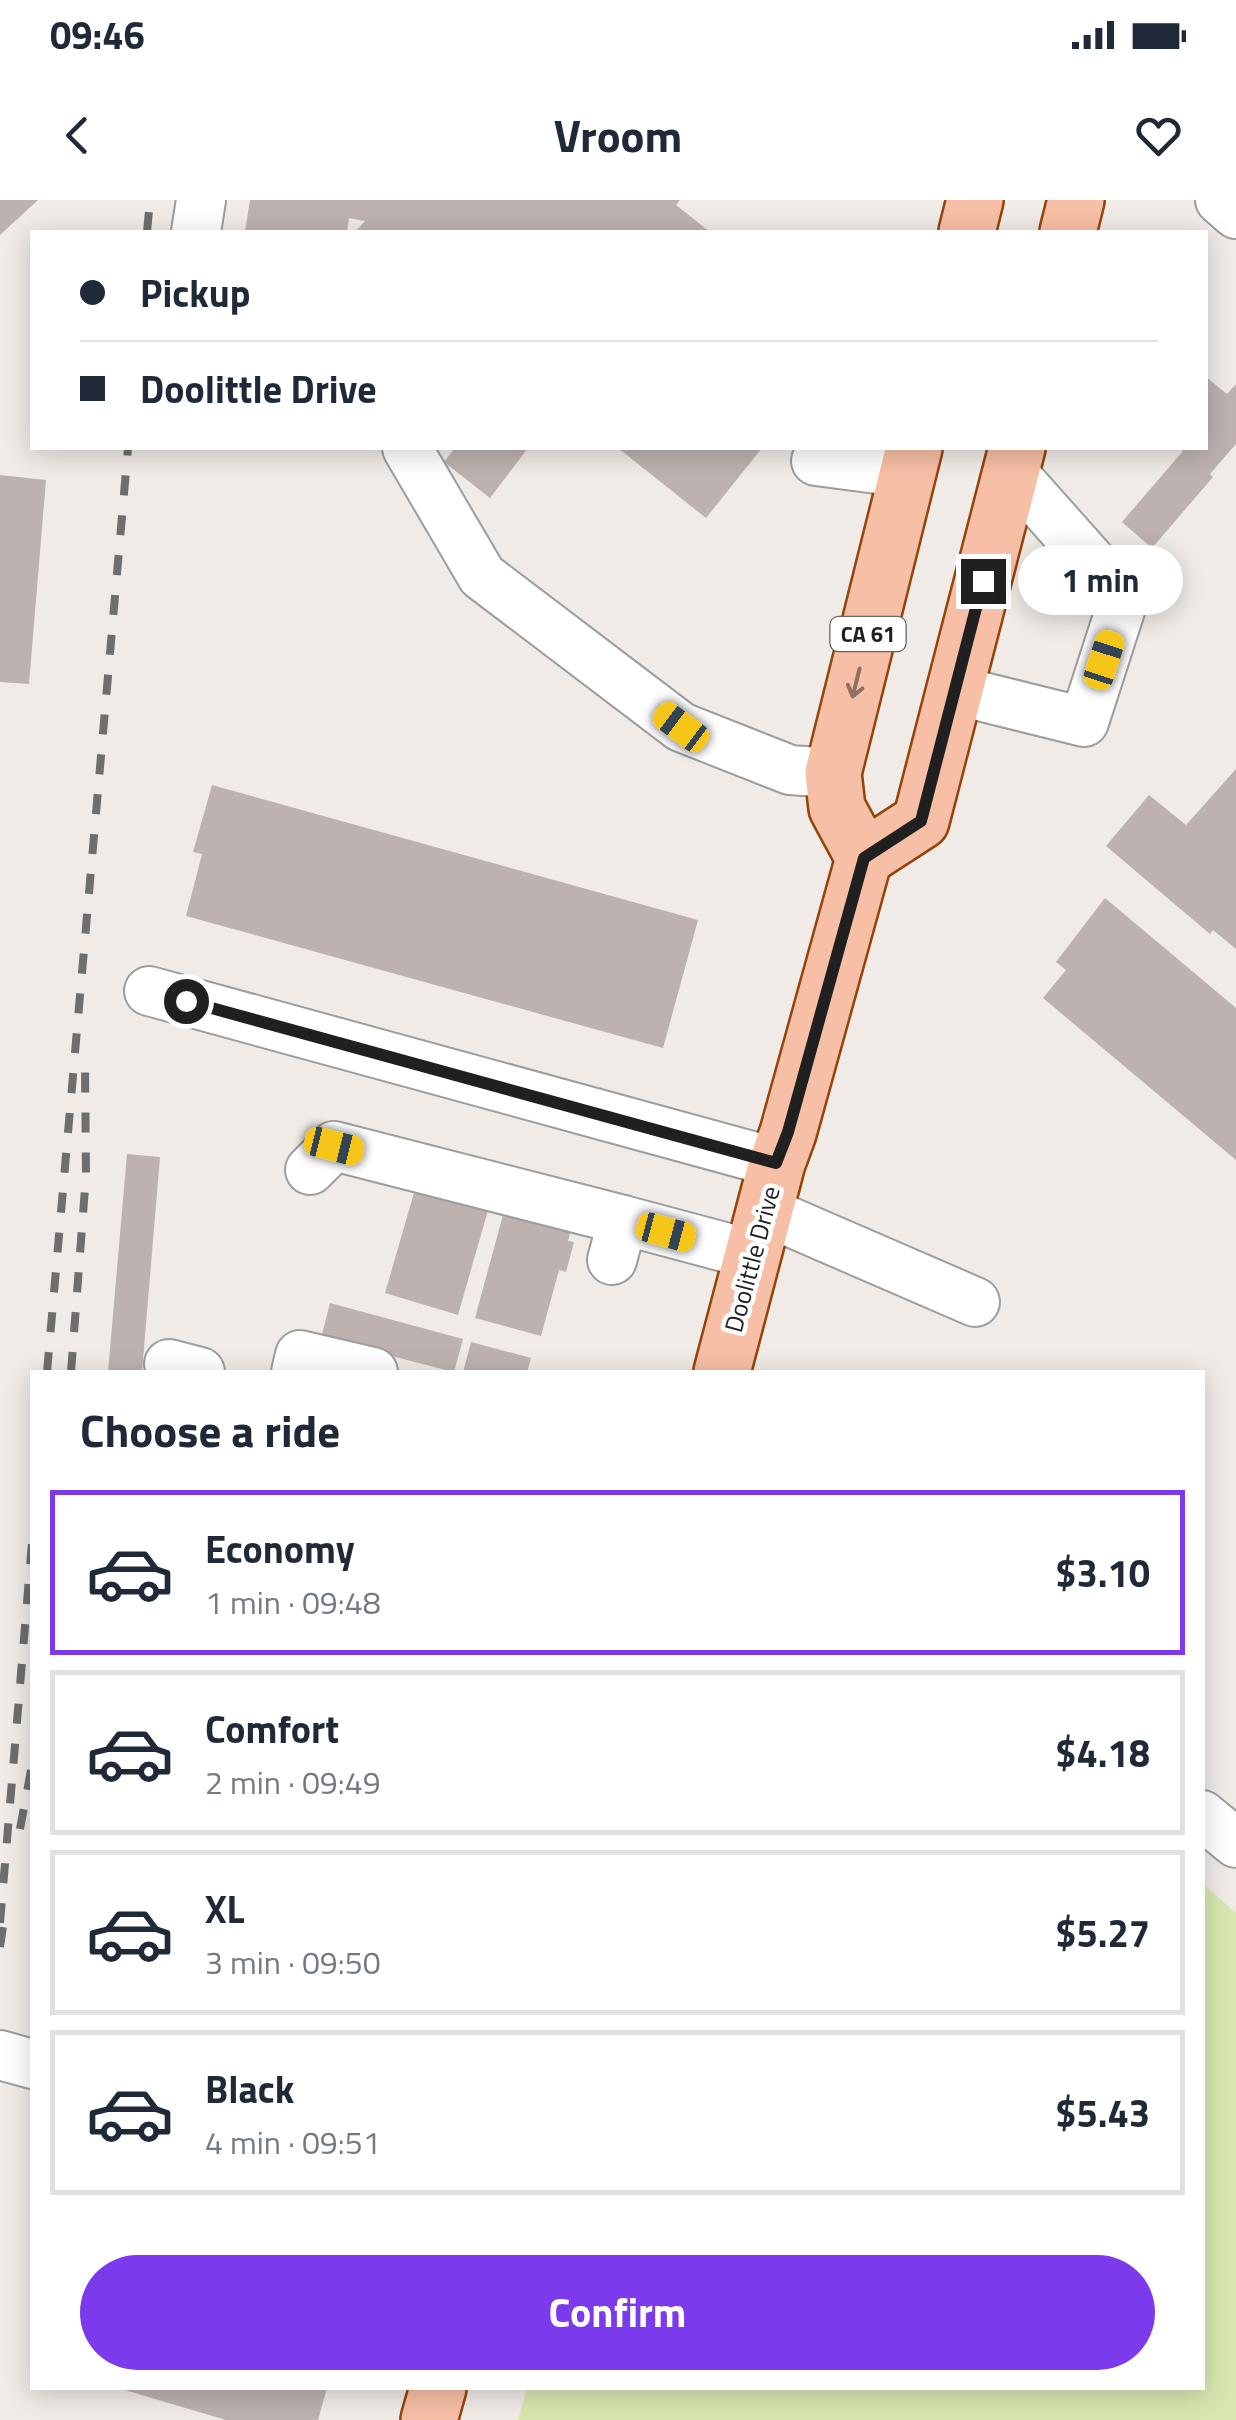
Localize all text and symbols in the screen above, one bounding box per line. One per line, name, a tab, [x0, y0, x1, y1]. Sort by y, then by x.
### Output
text: 09:46	[50, 6, 145, 64]
text: Vroom	[554, 101, 682, 169]
icon: back	[50, 108, 105, 163]
icon: heart	[1131, 108, 1186, 163]
text: Pickup	[140, 264, 250, 322]
text: Doolittle Drive	[140, 360, 377, 418]
callout: 1 min	[1018, 546, 1183, 616]
text: 1 min	[1062, 556, 1139, 604]
route end	[961, 559, 1006, 604]
road number: CA 61	[830, 617, 906, 651]
car	[1080, 627, 1128, 693]
one-way arrow	[845, 667, 864, 698]
car	[648, 697, 714, 757]
route start	[164, 979, 209, 1024]
car	[301, 1124, 367, 1168]
street label: Doolittle Drive	[714, 1182, 790, 1336]
car	[633, 1210, 699, 1254]
text: Choose a ride	[80, 1396, 340, 1464]
text: Economy	[205, 1520, 355, 1578]
icon: car	[85, 1528, 175, 1618]
text: $3.10	[1055, 1544, 1150, 1602]
text: 1 min · 09:48	[205, 1578, 381, 1626]
text: Comfort	[205, 1700, 339, 1758]
icon: car	[85, 1708, 175, 1798]
text: $4.18	[1055, 1724, 1150, 1782]
text: 2 min · 09:49	[205, 1758, 381, 1806]
text: XL	[205, 1880, 245, 1938]
icon: car	[85, 1888, 175, 1978]
text: $5.27	[1055, 1904, 1150, 1962]
text: 3 min · 09:50	[205, 1938, 381, 1986]
text: Black	[205, 2060, 294, 2118]
icon: car	[85, 2068, 175, 2158]
text: $5.43	[1055, 2084, 1150, 2142]
text: 4 min · 09:51	[205, 2118, 381, 2166]
button: Confirm	[80, 2255, 1155, 2370]

